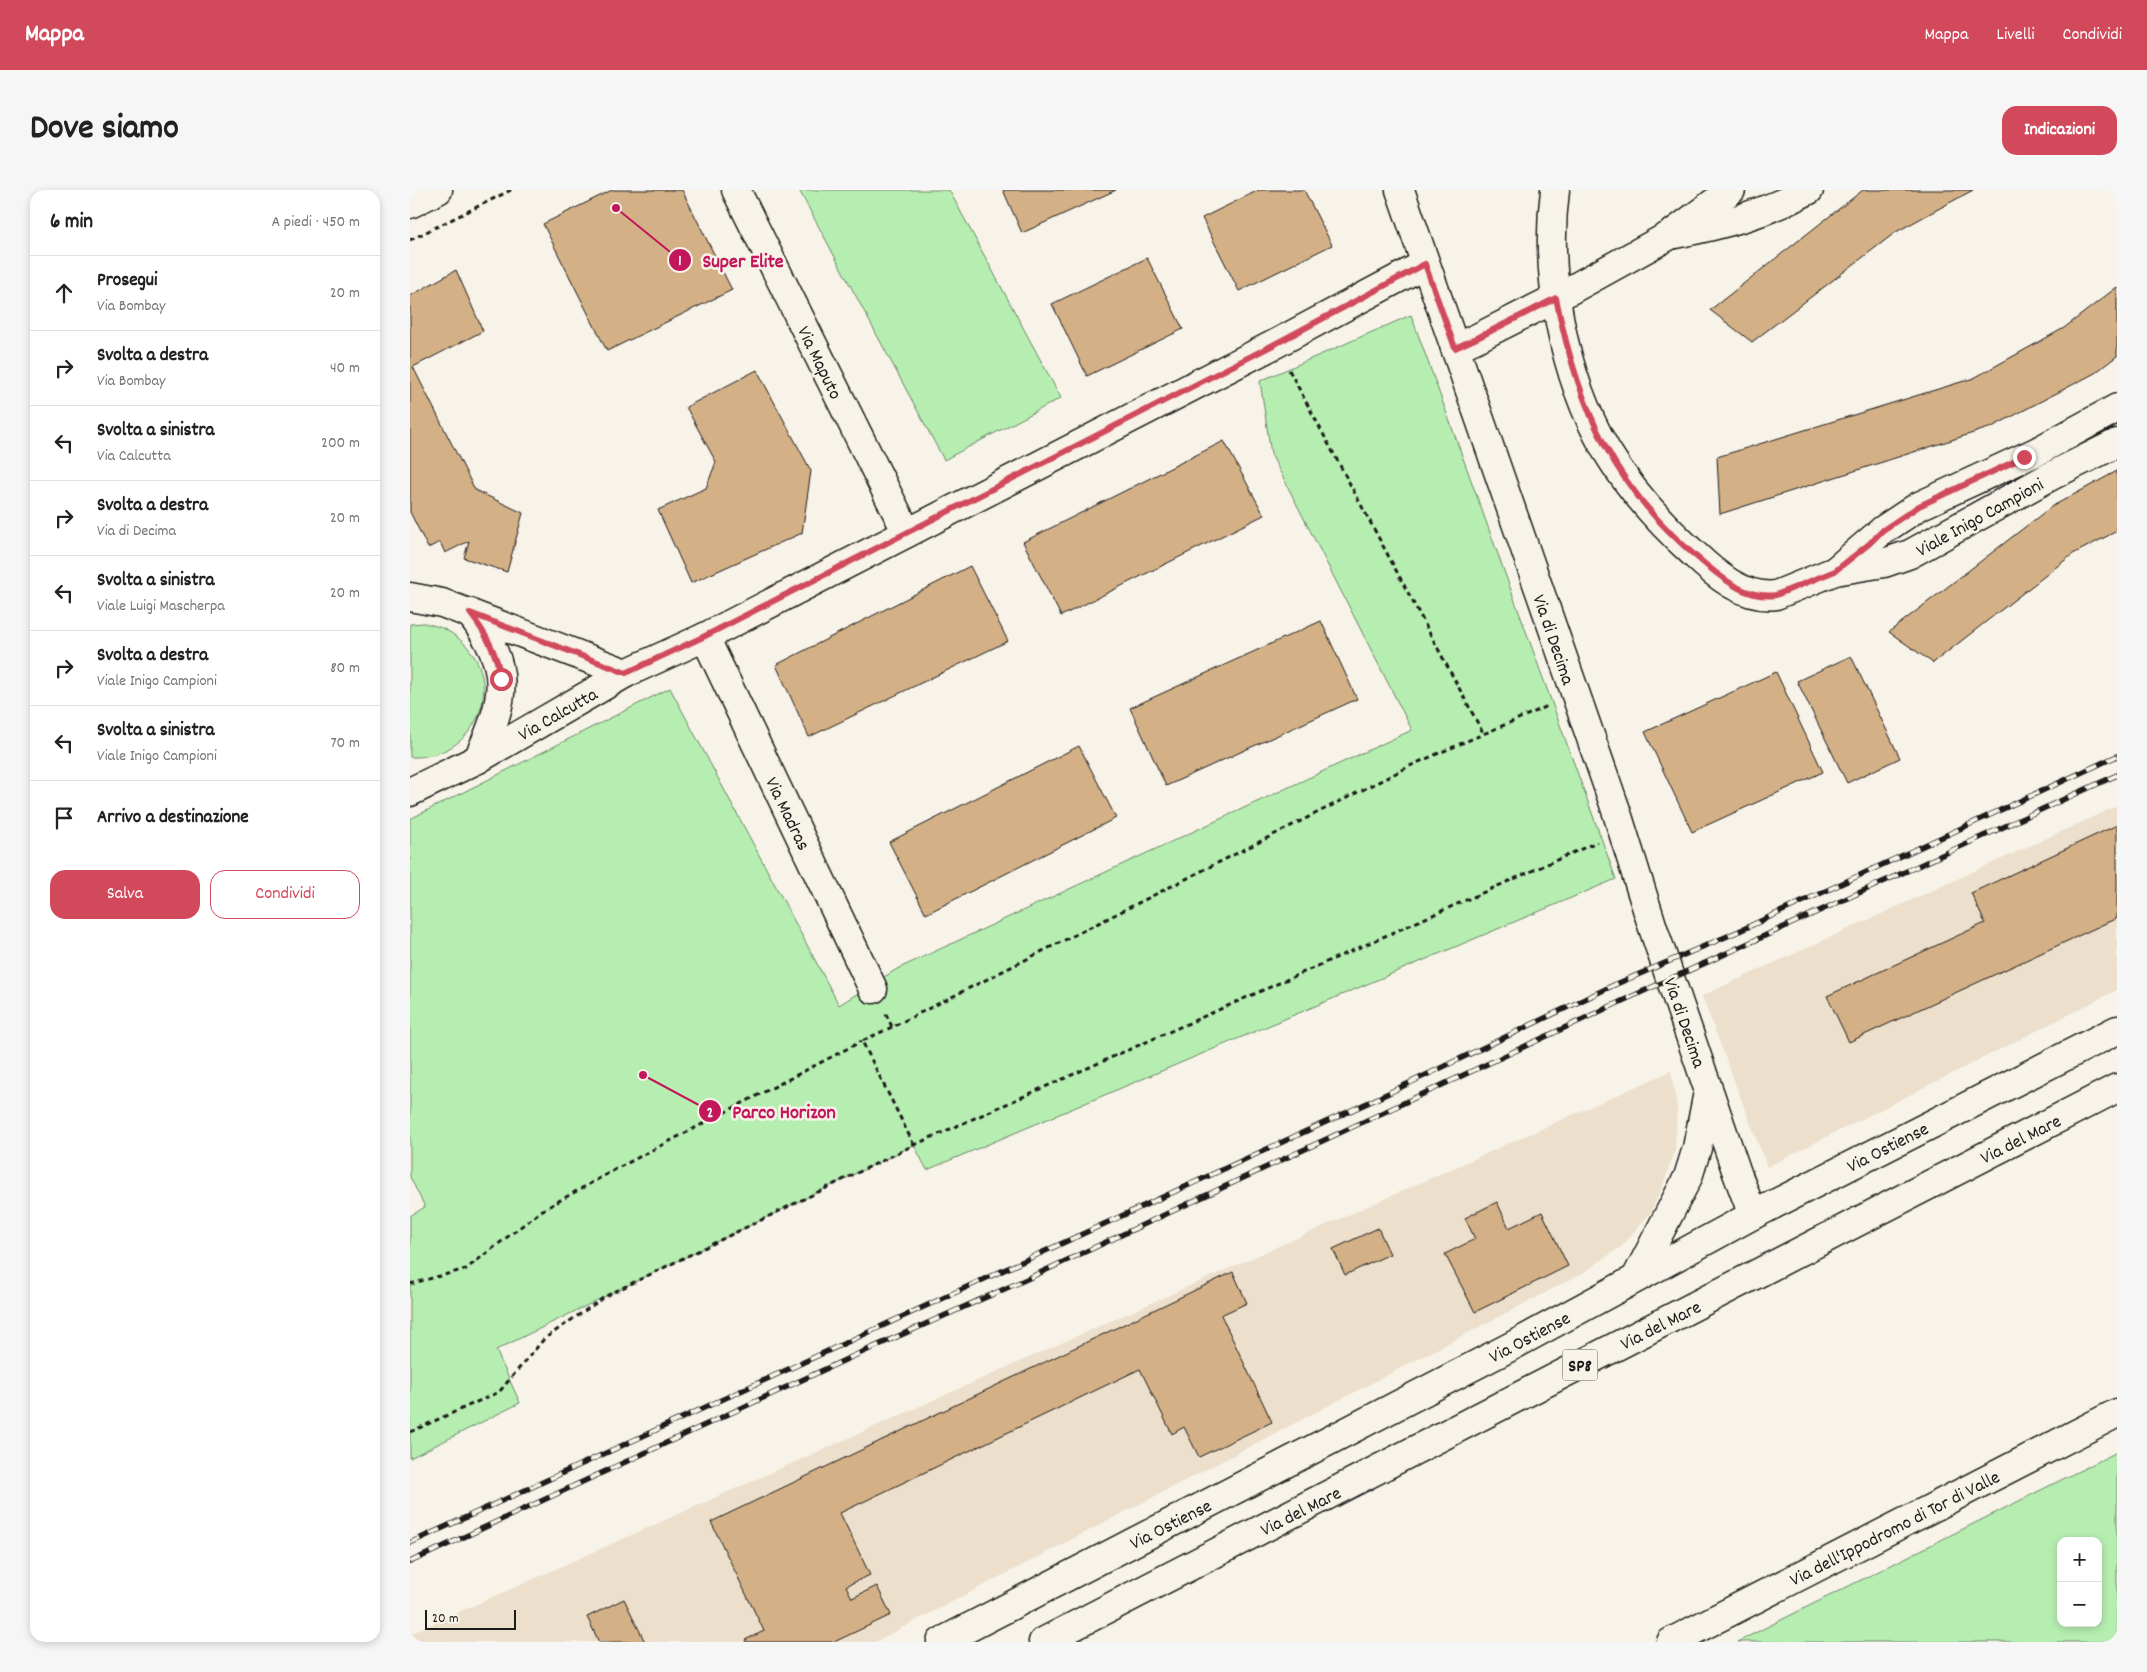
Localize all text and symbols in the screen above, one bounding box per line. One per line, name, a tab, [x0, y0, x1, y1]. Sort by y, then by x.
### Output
text: Mappa	[25, 18, 84, 52]
text: Mappa	[1925, 23, 1969, 48]
text: Livelli	[1997, 23, 2035, 48]
text: Condividi	[2063, 23, 2122, 48]
text: Dove siamo	[30, 105, 179, 155]
button: Indicazioni	[2002, 106, 2117, 155]
text: 6 min	[50, 208, 93, 238]
text: A piedi · 450 m	[271, 211, 360, 234]
callout: Super Elite	[668, 242, 794, 277]
text: Super Elite	[702, 249, 784, 277]
text: 1	[678, 251, 682, 273]
text: Prosegui	[97, 268, 157, 295]
icon: ahead	[50, 279, 78, 307]
text: 20 m	[330, 282, 360, 305]
text: Via Bombay	[97, 295, 165, 318]
street label: Via Maputo	[789, 322, 847, 405]
text: Svolta a destra	[97, 343, 208, 370]
icon: right	[50, 354, 78, 382]
text: 40 m	[330, 357, 360, 380]
text: Via Bombay	[97, 370, 165, 393]
text: Svolta a sinistra	[97, 418, 215, 445]
icon: left	[50, 429, 78, 457]
text: 200 m	[321, 432, 360, 455]
text: Via Calcutta	[97, 445, 171, 468]
route end	[2013, 446, 2036, 469]
street label: Viale Inigo Campioni	[1912, 473, 2050, 565]
text: Svolta a destra	[97, 493, 208, 520]
icon: right	[50, 504, 78, 532]
text: 20 m	[330, 507, 360, 530]
text: Via di Decima	[97, 520, 176, 543]
text: Svolta a sinistra	[97, 568, 215, 595]
icon: left	[50, 579, 78, 607]
text: 20 m	[330, 582, 360, 605]
street label: Via di Decima	[1524, 591, 1580, 690]
text: Viale Luigi Mascherpa	[97, 595, 225, 618]
text: Svolta a destra	[97, 643, 208, 670]
icon: right	[50, 654, 78, 682]
text: 80 m	[330, 657, 360, 680]
route start	[490, 668, 513, 691]
text: Viale Inigo Campioni	[97, 670, 217, 693]
street label: Via Calcutta	[514, 682, 604, 750]
text: Svolta a sinistra	[97, 718, 215, 745]
icon: left	[50, 729, 78, 757]
text: 70 m	[330, 732, 360, 755]
text: Viale Inigo Campioni	[97, 745, 217, 768]
street label: Via Madras	[756, 773, 815, 856]
icon: arrive	[50, 804, 78, 832]
text: Arrivo a destinazione	[97, 805, 249, 832]
button: Salva	[50, 870, 200, 919]
button: Condividi	[210, 870, 360, 919]
street label: Via di Decima	[1655, 974, 1711, 1073]
callout: Parco Horizon	[698, 1094, 846, 1129]
text: Parco Horizon	[732, 1100, 836, 1128]
text: 2	[707, 1103, 713, 1125]
street label: Via del Mare	[1976, 1109, 2067, 1173]
street label: Via Ostiense	[1843, 1117, 1934, 1181]
street label: Via del Mare	[1616, 1295, 1707, 1359]
street label: Via Ostiense	[1485, 1306, 1576, 1372]
road number: SP8	[1562, 1350, 1598, 1380]
street label: Via dell'Ippodromo di Tor di Valle	[1786, 1465, 2005, 1595]
street label: Via del Mare	[1256, 1481, 1347, 1545]
street label: Via Ostiense	[1126, 1494, 1217, 1558]
map controls	[2057, 1537, 2102, 1627]
button: +	[2057, 1537, 2102, 1582]
button: −	[2057, 1582, 2102, 1627]
scale bar	[425, 1607, 516, 1630]
text: 20 m	[432, 1609, 459, 1629]

